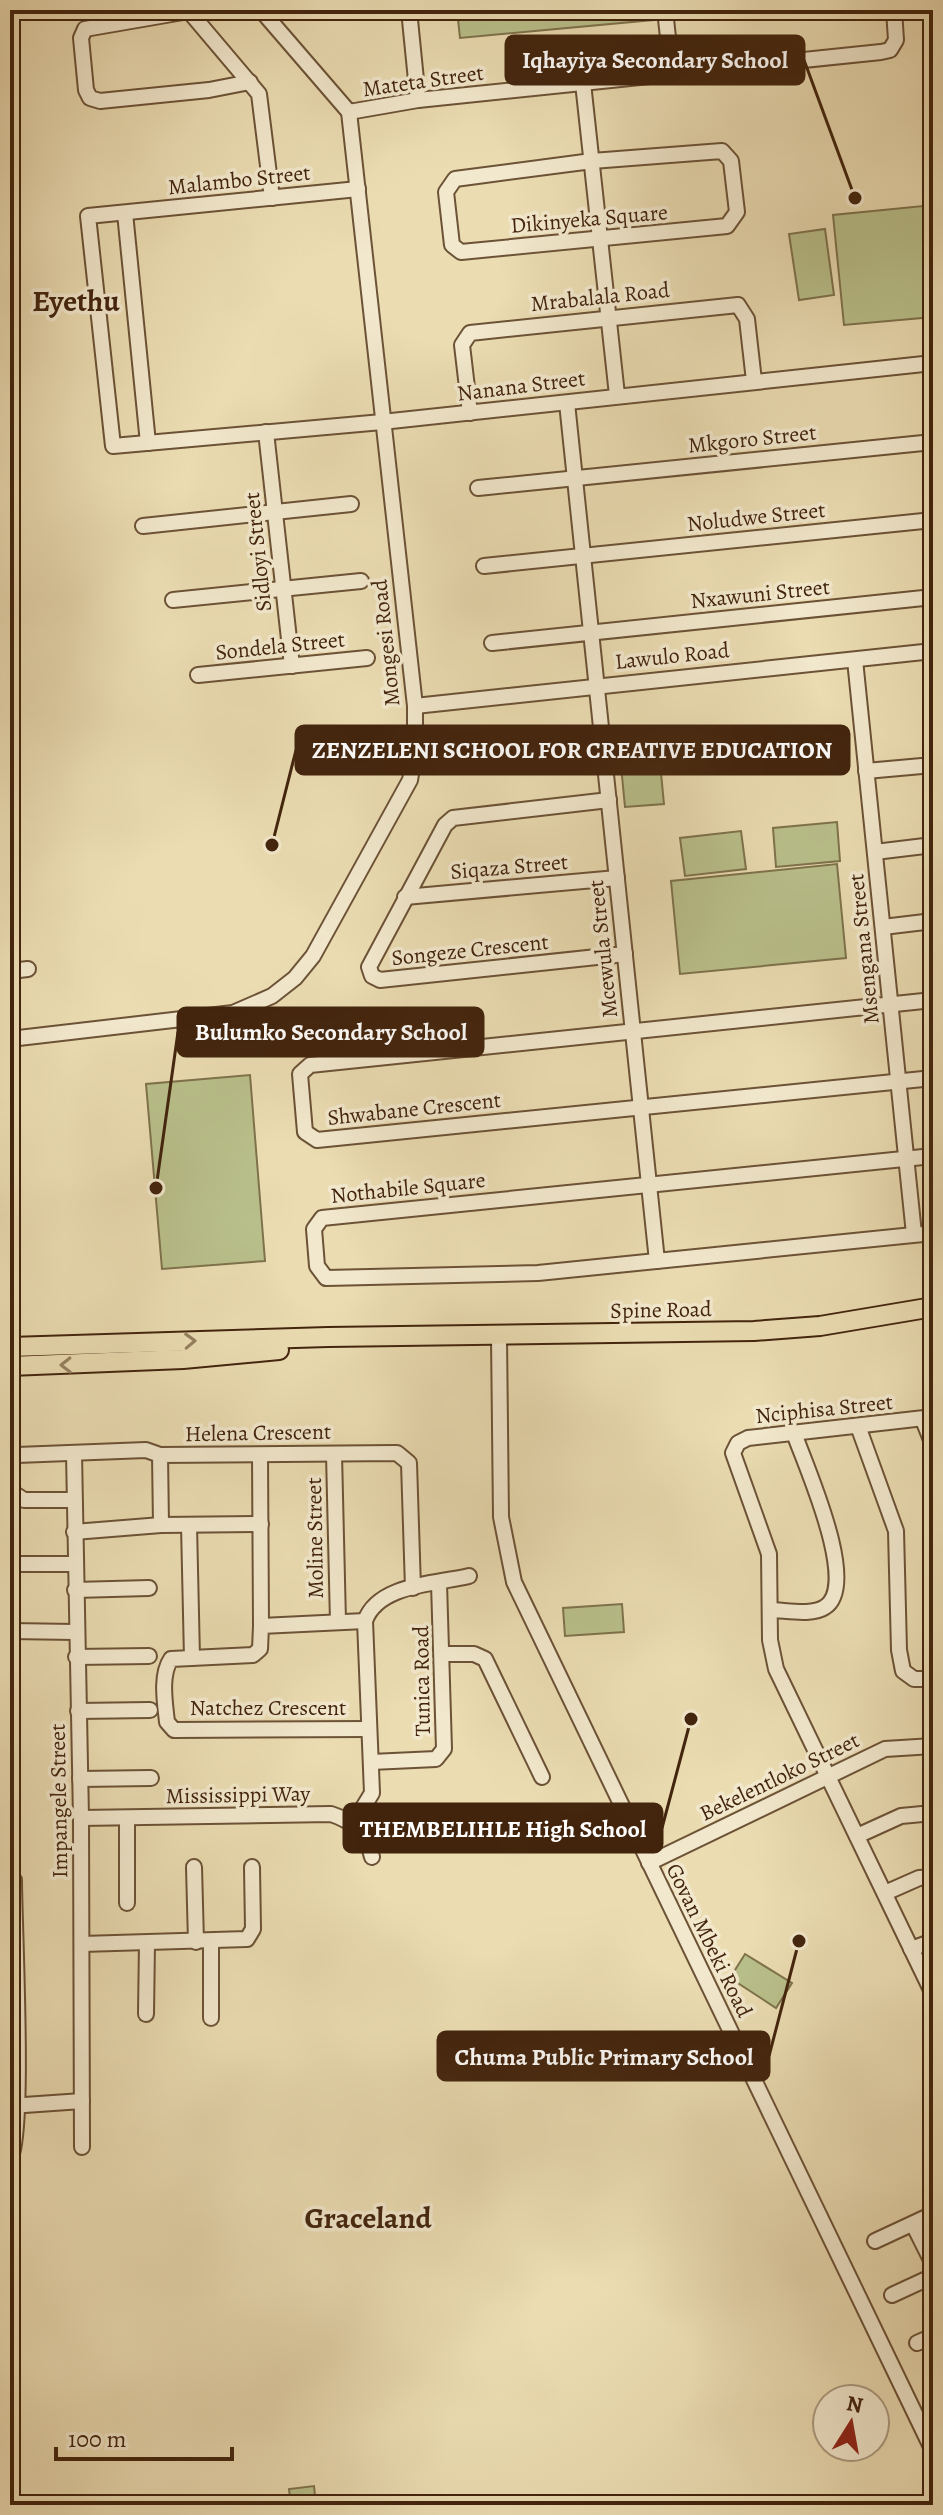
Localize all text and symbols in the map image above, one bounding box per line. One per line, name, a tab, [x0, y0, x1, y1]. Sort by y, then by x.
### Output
callout: Iqhayiya Secondary School	[506, 36, 804, 84]
text: Iqhayiya Secondary School	[522, 44, 789, 76]
street label: Mateta Street	[361, 58, 486, 104]
street label: Malambo Street	[166, 158, 312, 202]
street label: Dikinyeka Square	[509, 197, 669, 241]
street label: Mrabalala Road	[529, 275, 671, 319]
district label: Eyethu	[32, 281, 120, 321]
street label: Nanana Street	[455, 363, 587, 409]
street label: Mkgoro Street	[687, 417, 818, 461]
street label: Sidloyi Street	[237, 491, 279, 613]
street label: Noludwe Street	[685, 495, 827, 539]
street label: Nxawuni Street	[689, 572, 831, 616]
street label: Mongesi Road	[364, 578, 408, 708]
street label: Sondela Street	[214, 624, 346, 668]
street label: Lawulo Road	[613, 635, 731, 677]
callout: ZENZELENI SCHOOL FOR CREATIVE EDUCATION	[296, 726, 849, 774]
text: ZENZELENI SCHOOL FOR CREATIVE EDUCATION	[312, 734, 833, 766]
street label: Siqaza Street	[449, 847, 569, 887]
street label: Msengana Street	[841, 872, 887, 1026]
street label: Mcewula Street	[581, 878, 625, 1019]
street label: Songeze Crescent	[390, 927, 550, 973]
callout: Bulumko Secondary School	[178, 1008, 483, 1056]
text: Bulumko Secondary School	[195, 1016, 468, 1048]
street label: Shwabane Crescent	[326, 1085, 502, 1133]
street label: Nothabile Square	[329, 1165, 487, 1211]
street label: Spine Road	[610, 1294, 712, 1326]
one-way arrow	[184, 1333, 197, 1350]
one-way arrow	[59, 1356, 72, 1374]
street label: Nciphisa Street	[754, 1387, 894, 1431]
street label: Helena Crescent	[185, 1417, 331, 1449]
street label: Moline Street	[299, 1477, 331, 1599]
street label: Tunica Road	[406, 1625, 438, 1737]
street label: Natchez Crescent	[190, 1693, 346, 1723]
street label: Impangele Street	[43, 1723, 75, 1878]
street label: Bekelentloko Street	[695, 1725, 864, 1828]
street label: Mississippi Way	[165, 1779, 311, 1811]
callout: THEMBELIHLE High School	[344, 1804, 662, 1852]
text: THEMBELIHLE High School	[360, 1813, 647, 1845]
street label: Govan Mbeki Road	[659, 1858, 759, 2023]
callout: Chuma Public Primary School	[438, 2032, 769, 2080]
text: Chuma Public Primary School	[455, 2041, 754, 2073]
district label: Graceland	[304, 2198, 432, 2238]
north arrow	[811, 2383, 891, 2463]
text: N	[844, 2388, 865, 2421]
scale bar	[56, 2411, 232, 2461]
text: 100 m	[68, 2423, 127, 2455]

